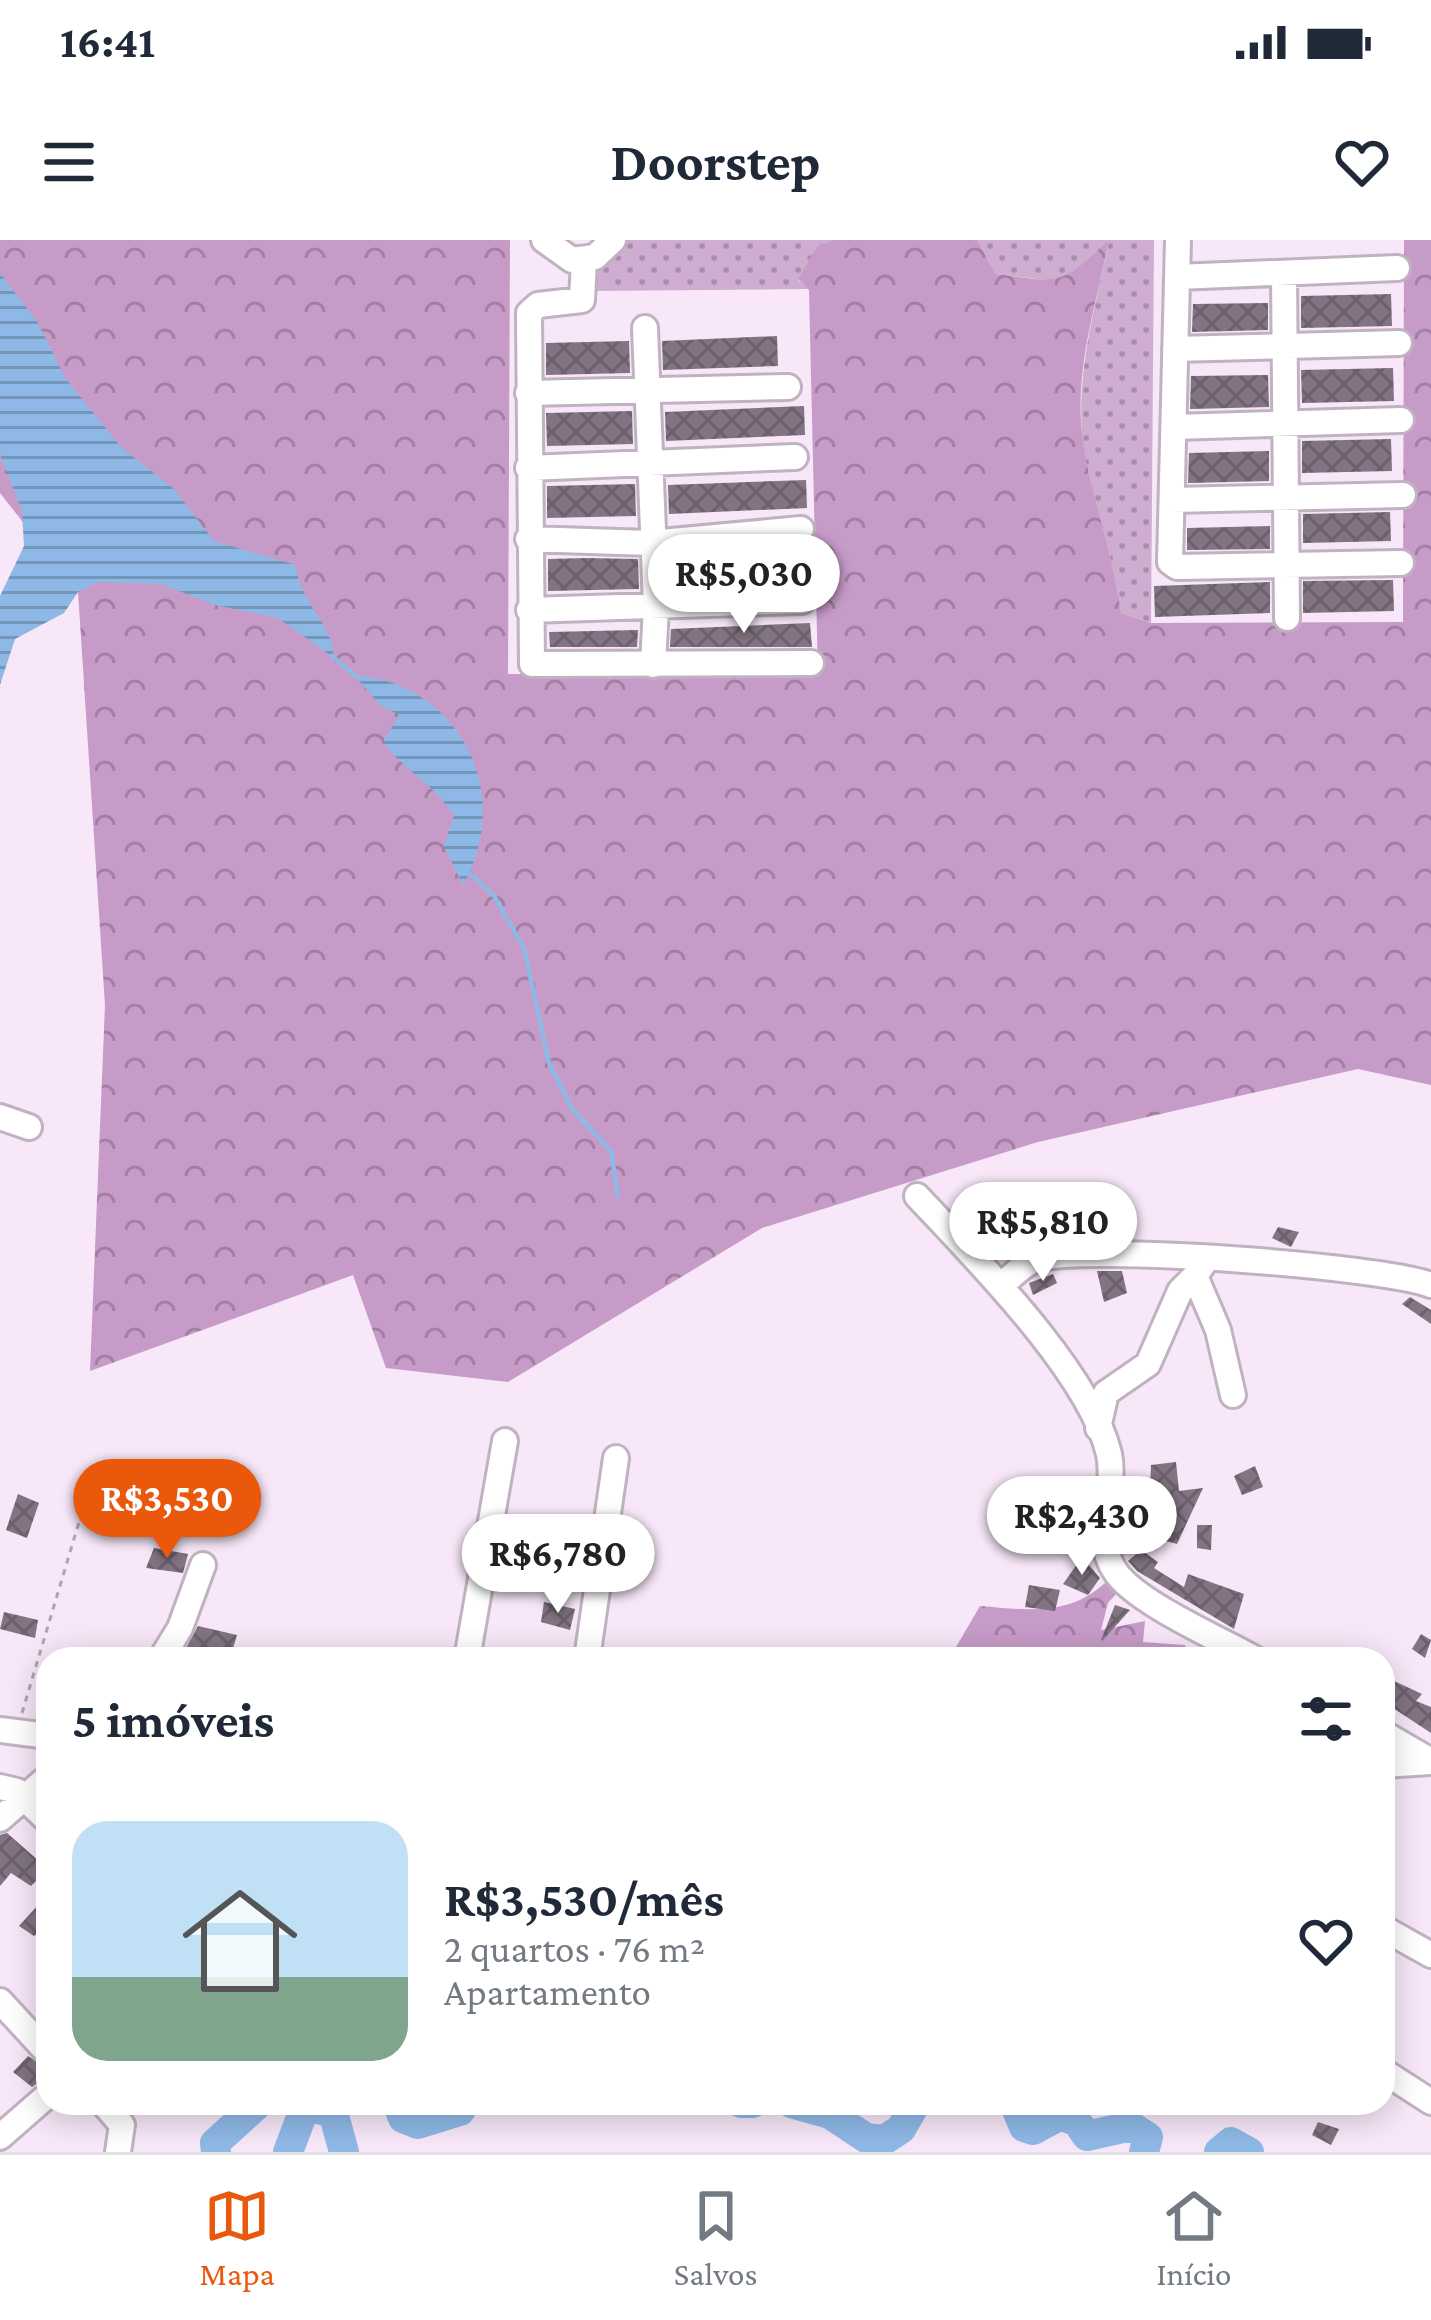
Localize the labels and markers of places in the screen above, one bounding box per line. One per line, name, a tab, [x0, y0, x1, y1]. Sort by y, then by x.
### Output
pin: R$5,030	[633, 534, 855, 636]
pin: R$5,810	[932, 1182, 1154, 1284]
pin: R$3,530	[56, 1459, 278, 1561]
pin: R$2,430	[971, 1476, 1193, 1578]
pin: R$6,780	[447, 1514, 669, 1616]

